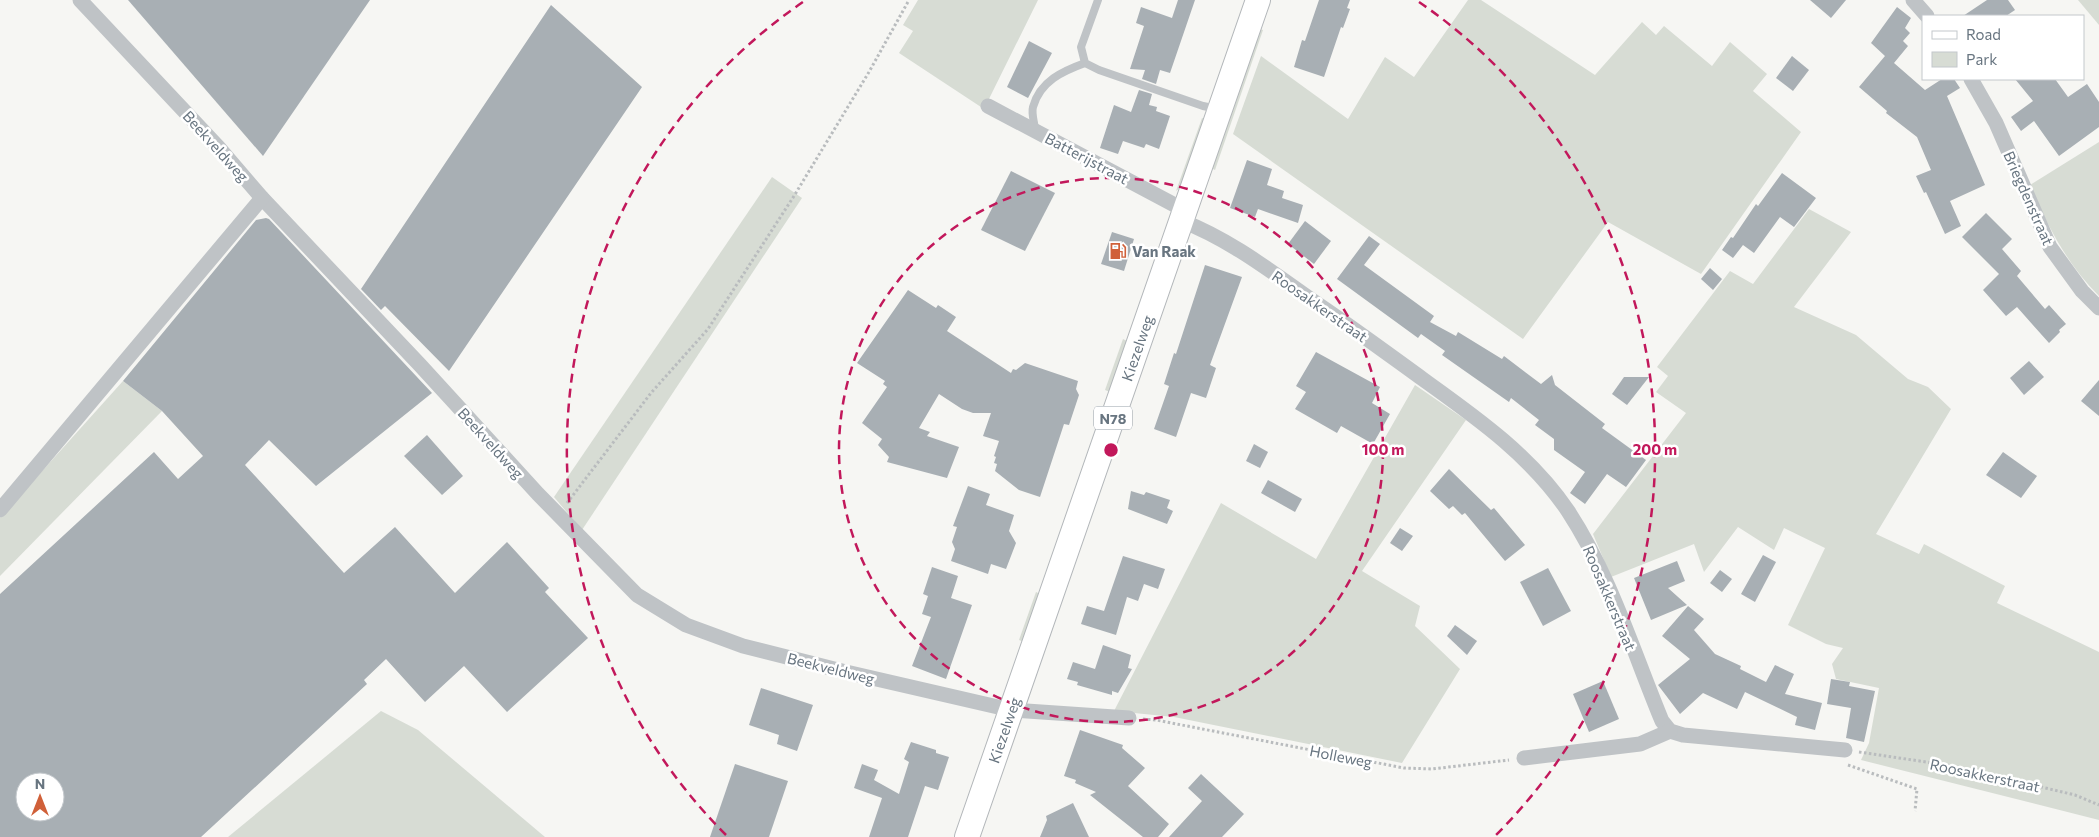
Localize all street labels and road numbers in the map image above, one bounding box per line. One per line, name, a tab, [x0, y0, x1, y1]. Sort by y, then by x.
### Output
street label: Beekveldweg	[179, 107, 253, 185]
street label: Batterijstraat	[1042, 128, 1132, 188]
street label: Briegdenstraat	[2000, 148, 2058, 248]
street label: Roosakkerstraat	[1269, 266, 1371, 346]
street label: Kiezelweg	[1117, 313, 1157, 383]
street label: Beekveldweg	[454, 404, 528, 482]
road number: N78	[1094, 406, 1132, 429]
street label: Roosakkerstraat	[1580, 543, 1640, 653]
street label: Beekveldweg	[786, 648, 876, 688]
street label: Kiezelweg	[984, 695, 1024, 765]
street label: Holleweg	[1308, 741, 1374, 771]
street label: Roosakkerstraat	[1928, 755, 2042, 795]

